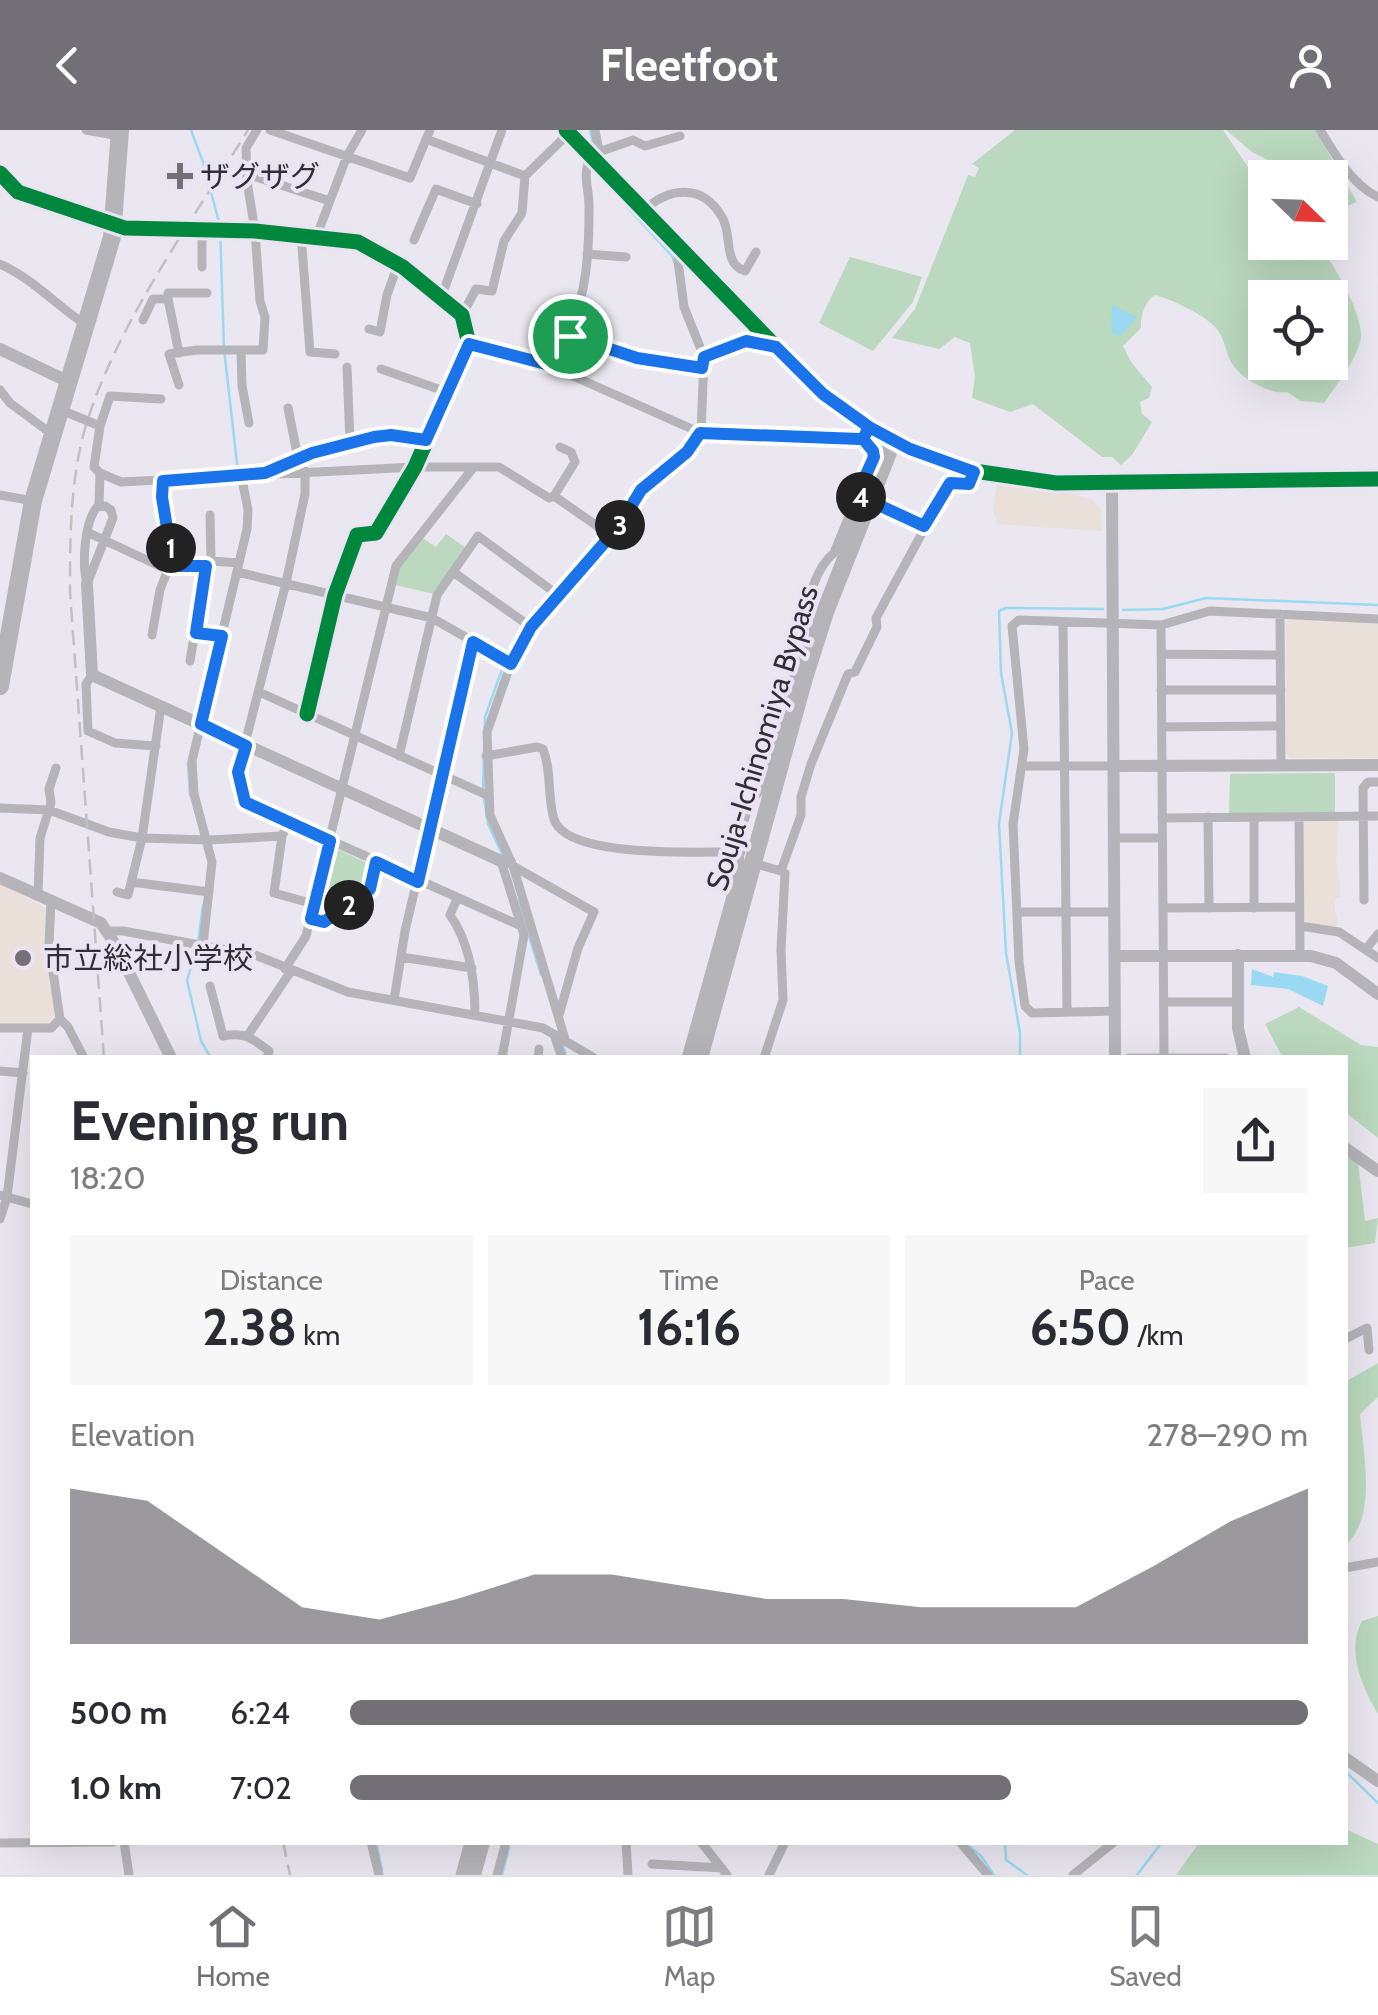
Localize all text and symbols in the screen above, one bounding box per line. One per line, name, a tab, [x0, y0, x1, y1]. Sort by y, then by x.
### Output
icon: back	[40, 38, 95, 93]
text: Fleetfoot	[600, 38, 778, 92]
icon: person	[1283, 38, 1338, 93]
place label: ザグザグ	[200, 158, 320, 195]
north arrow	[1248, 160, 1348, 260]
map controls	[1248, 160, 1348, 380]
marker: ザグザグ	[169, 165, 191, 187]
button: locate	[1248, 280, 1348, 380]
pin	[528, 294, 613, 379]
icon: arrive	[543, 309, 598, 364]
pin: 4	[836, 472, 886, 522]
text: 4	[852, 480, 870, 514]
pin: 3	[595, 500, 645, 550]
text: 3	[612, 508, 628, 542]
pin: 1	[146, 523, 196, 573]
text: 1	[166, 531, 176, 565]
street label: Souja-Ichinomiya Bypass	[698, 581, 826, 895]
pin: 2	[324, 880, 374, 930]
text: 2	[342, 888, 356, 922]
place label: 市立総社小学校	[43, 940, 253, 977]
marker: 市立総社小学校	[12, 947, 34, 969]
text: Evening run	[70, 1087, 349, 1154]
button: share	[1203, 1088, 1308, 1193]
text: 18:20	[70, 1158, 146, 1197]
text: Distance	[220, 1263, 323, 1297]
text: Time	[659, 1263, 719, 1297]
text: Pace	[1079, 1263, 1135, 1297]
text: 2.38	[202, 1297, 297, 1358]
text: 16:16	[637, 1297, 741, 1358]
text: 6:50	[1030, 1297, 1131, 1358]
text: km	[297, 1318, 340, 1352]
text: /km	[1131, 1318, 1184, 1352]
text: Elevation	[70, 1415, 195, 1454]
text: 278–290 m	[1146, 1415, 1308, 1454]
text: 500 m	[70, 1693, 167, 1732]
text: 6:24	[230, 1693, 290, 1732]
text: 1.0 km	[70, 1768, 162, 1807]
text: 7:02	[230, 1768, 292, 1807]
tab: Home	[196, 1899, 270, 1993]
tab: Map	[662, 1899, 717, 1993]
tab: Saved	[1109, 1899, 1182, 1993]

